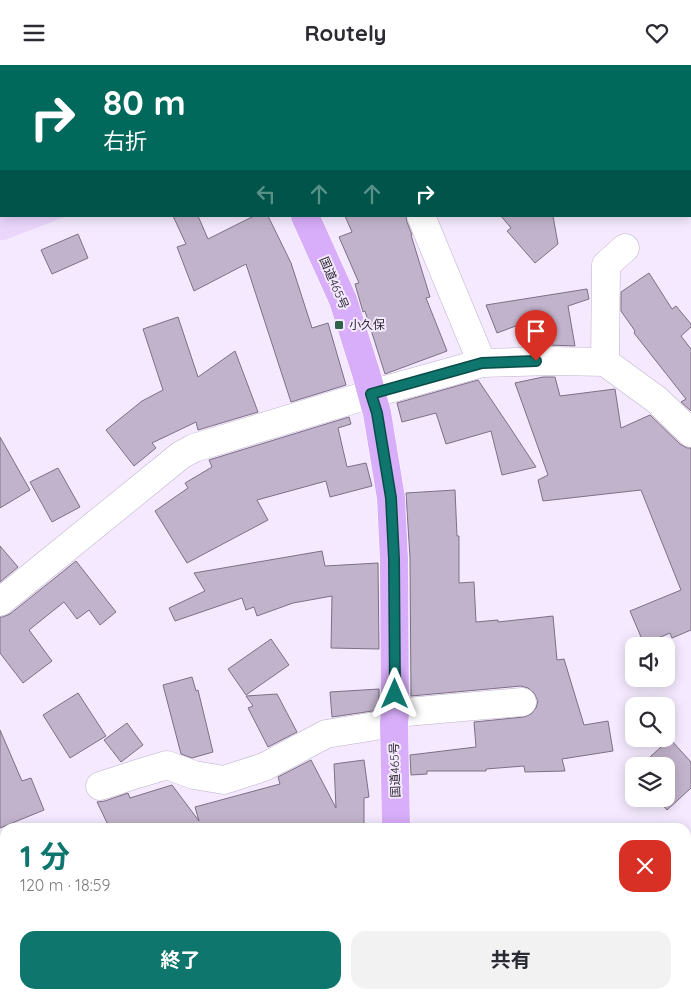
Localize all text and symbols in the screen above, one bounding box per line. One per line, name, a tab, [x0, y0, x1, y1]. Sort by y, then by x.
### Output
icon: menu	[20, 19, 48, 47]
text: Routely	[304, 19, 387, 47]
icon: heart	[643, 19, 671, 47]
text: 80 m	[103, 80, 186, 124]
icon: right	[20, 85, 85, 150]
text: 右折	[103, 127, 147, 155]
icon: left	[252, 180, 280, 208]
icon: ahead	[305, 180, 333, 208]
icon: ahead	[358, 180, 386, 208]
icon: right	[411, 180, 439, 208]
street label: 国道465号	[317, 254, 352, 311]
pin	[515, 310, 557, 361]
place label: 小久保	[349, 317, 385, 332]
icon: arrive	[522, 317, 550, 345]
marker: 小久保	[333, 319, 345, 331]
map controls	[625, 637, 675, 807]
button: sound	[625, 637, 675, 687]
position arrow	[368, 667, 420, 719]
button: search	[625, 697, 675, 747]
street label: 国道465号	[386, 742, 403, 798]
button: layers	[625, 757, 675, 807]
text: 1 分	[20, 837, 70, 875]
button: close	[619, 840, 671, 892]
text: 120 m · 18:59	[20, 875, 110, 895]
button: 終了	[20, 931, 341, 989]
button: 共有	[351, 931, 671, 989]

